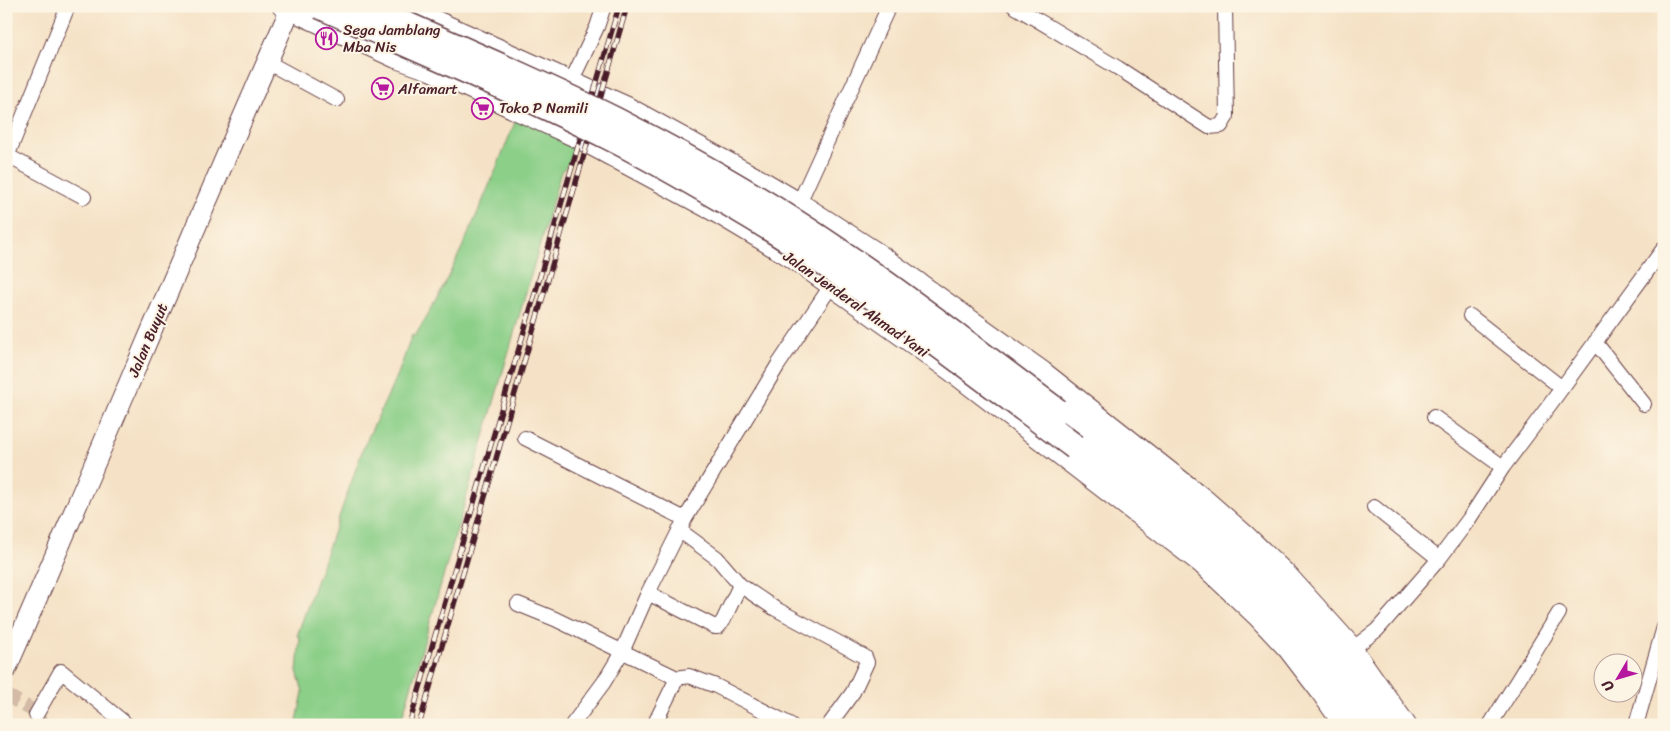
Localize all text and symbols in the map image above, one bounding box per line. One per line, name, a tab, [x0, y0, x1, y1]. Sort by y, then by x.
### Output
place label: Sega Jamblang Mba Nis	[343, 17, 441, 60]
restaurant icon: Sega Jamblang Mba Nis	[315, 27, 339, 51]
place label: Alfamart	[397, 76, 458, 102]
supermarket icon: Alfamart	[370, 77, 394, 101]
place label: Toko P Namili	[499, 95, 589, 121]
supermarket icon: Toko P Namili	[471, 96, 495, 120]
street label: Jalan Jenderal Ahmad Yani	[777, 243, 935, 365]
street label: Jalan Buyut	[120, 298, 175, 382]
north arrow	[1592, 654, 1642, 704]
text: U	[1595, 674, 1621, 697]

